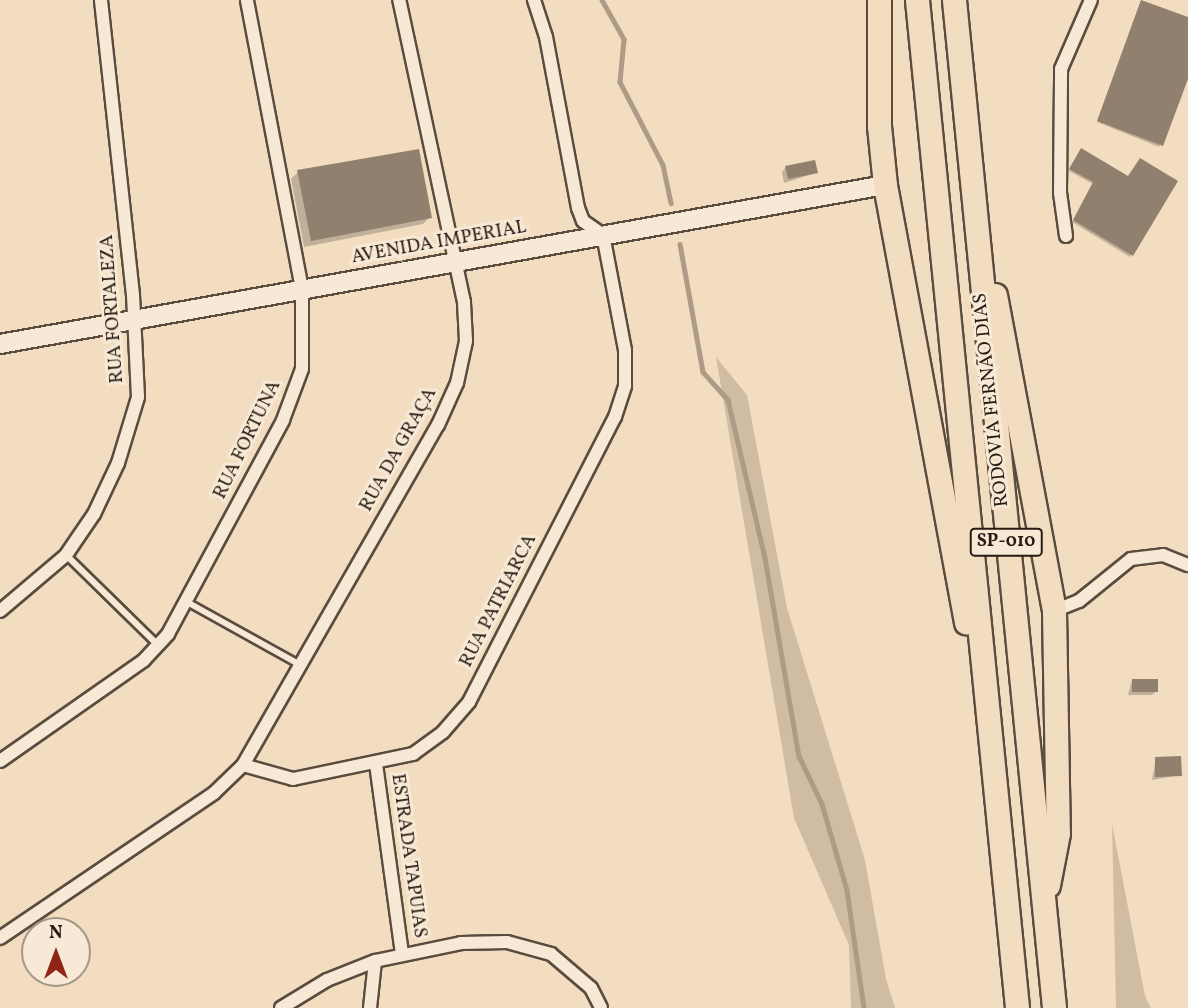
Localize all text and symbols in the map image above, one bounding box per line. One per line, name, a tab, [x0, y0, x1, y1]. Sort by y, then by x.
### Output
street label: AVENIDA IMPERIAL	[350, 216, 528, 270]
street label: RUA FORTALEZA	[96, 234, 130, 384]
street label: RODOVIA FERNÃO DIAS	[969, 292, 1015, 508]
street label: RUA FORTUNA	[209, 377, 287, 503]
street label: RUA DA GRAÇA	[356, 384, 442, 516]
road number: SP-010	[969, 528, 1043, 556]
street label: RUA PATRIARCA	[456, 531, 542, 671]
street label: ESTRADA TAPUIAS	[385, 772, 431, 940]
north arrow	[21, 917, 91, 987]
text: N	[49, 920, 63, 946]

